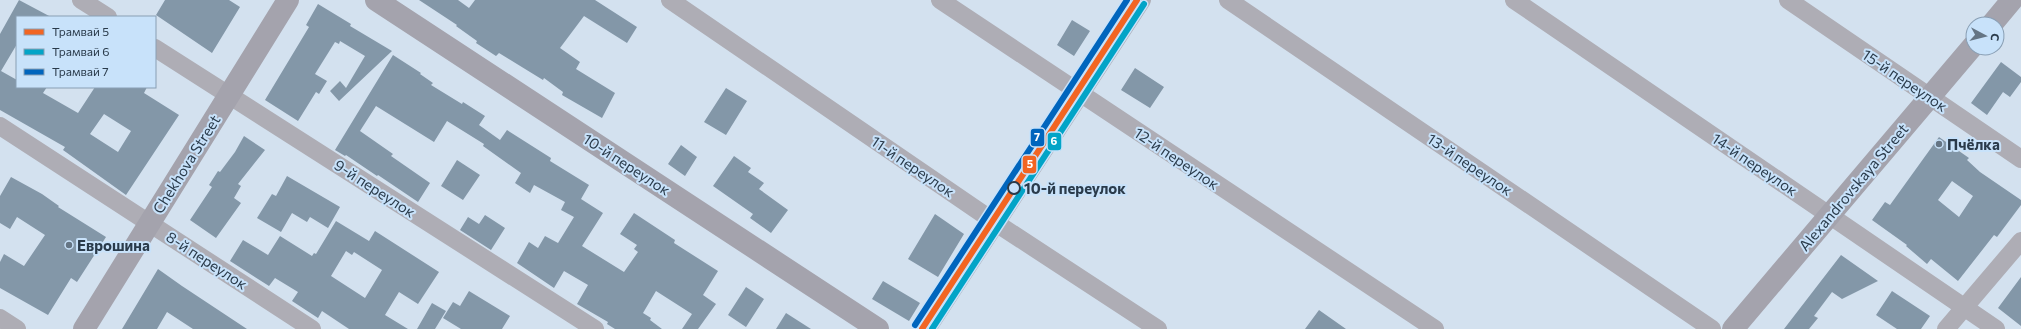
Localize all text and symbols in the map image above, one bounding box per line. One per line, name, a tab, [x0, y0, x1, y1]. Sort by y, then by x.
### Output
legend	[16, 16, 156, 88]
north arrow	[1965, 16, 2005, 56]
text: Трамвай 5	[52, 24, 109, 38]
text: С	[1988, 33, 2002, 42]
text: Трамвай 6	[52, 44, 110, 58]
street label: 15-й переулок	[1859, 45, 1951, 115]
text: Трамвай 7	[52, 64, 109, 78]
street label: Chekhova Street	[148, 111, 224, 217]
street label: Alexandrovskaya Street	[1795, 120, 1911, 254]
street label: 12-й переулок	[1131, 123, 1223, 193]
line badge: 7	[1030, 128, 1045, 147]
street label: 10-й переулок	[580, 129, 674, 199]
street label: 13-й переулок	[1424, 129, 1516, 199]
street label: 14-й переулок	[1709, 129, 1801, 199]
text: 7	[1034, 130, 1040, 143]
street label: 11-й переулок	[868, 132, 958, 200]
line badge: 6	[1047, 132, 1062, 151]
text: 6	[1051, 134, 1058, 147]
place label: Пчёлка	[1947, 135, 2000, 153]
marker: Пчёлка	[1934, 139, 1944, 149]
street label: 9-й переулок	[331, 155, 419, 221]
line badge: 5	[1022, 155, 1037, 174]
text: 5	[1027, 157, 1033, 170]
place label: 10-й переулок	[1024, 179, 1126, 197]
marker: 10-й переулок	[1007, 181, 1021, 195]
street label: 8-й переулок	[163, 227, 251, 293]
place label: Еврошина	[77, 236, 150, 254]
marker: Еврошина	[64, 240, 74, 250]

